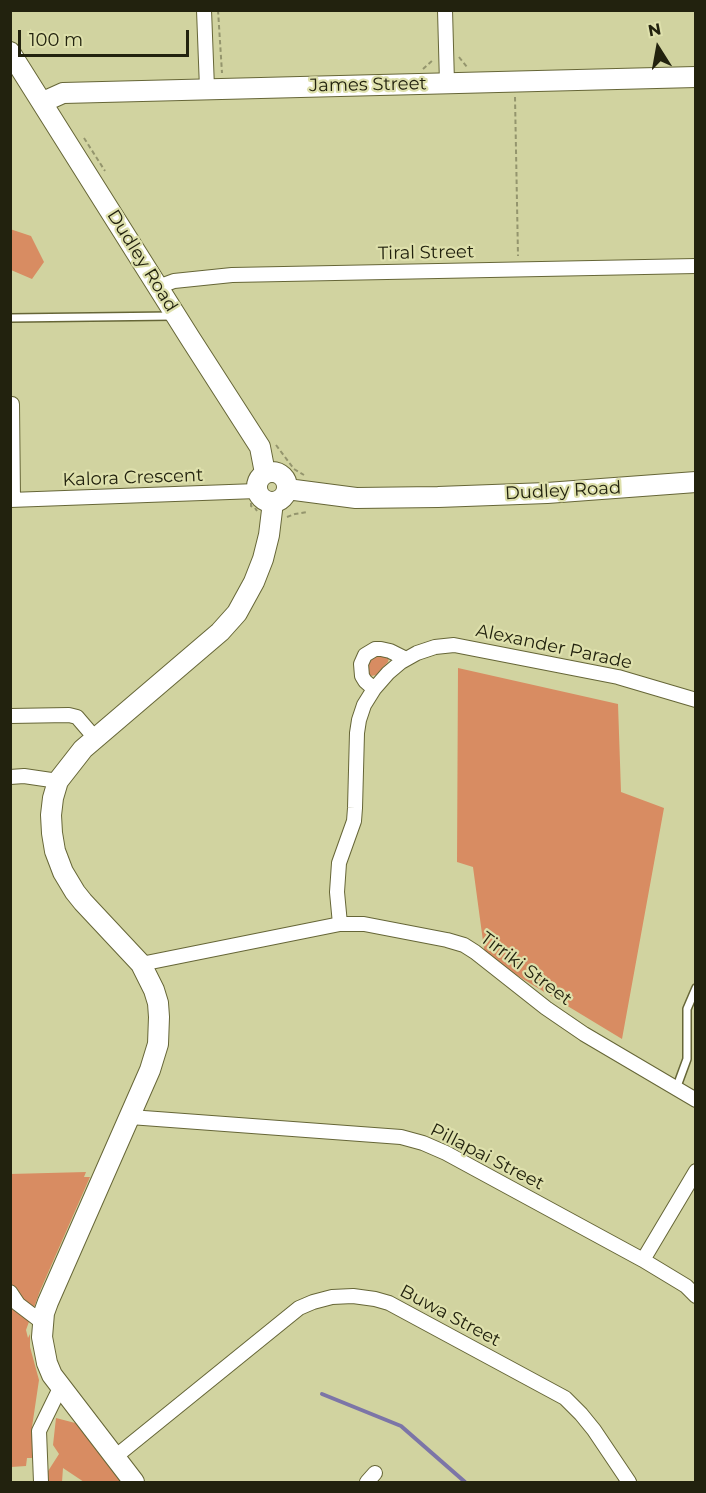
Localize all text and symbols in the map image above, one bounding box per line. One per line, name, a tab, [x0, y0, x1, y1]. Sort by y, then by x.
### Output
scale bar	[21, 18, 192, 56]
north arrow	[628, 18, 688, 78]
text: N	[646, 19, 663, 40]
text: 100 m	[29, 29, 83, 51]
street label: James Street	[309, 73, 427, 97]
street label: Dudley Road	[102, 206, 182, 316]
street label: Tiral Street	[378, 241, 474, 265]
street label: Kalora Crescent	[62, 465, 204, 491]
street label: Dudley Road	[504, 477, 622, 505]
street label: Alexander Parade	[474, 620, 634, 674]
street label: Tirriki Street	[476, 928, 576, 1010]
street label: Pillapai Street	[426, 1119, 548, 1195]
street label: Buwa Street	[396, 1280, 504, 1352]

